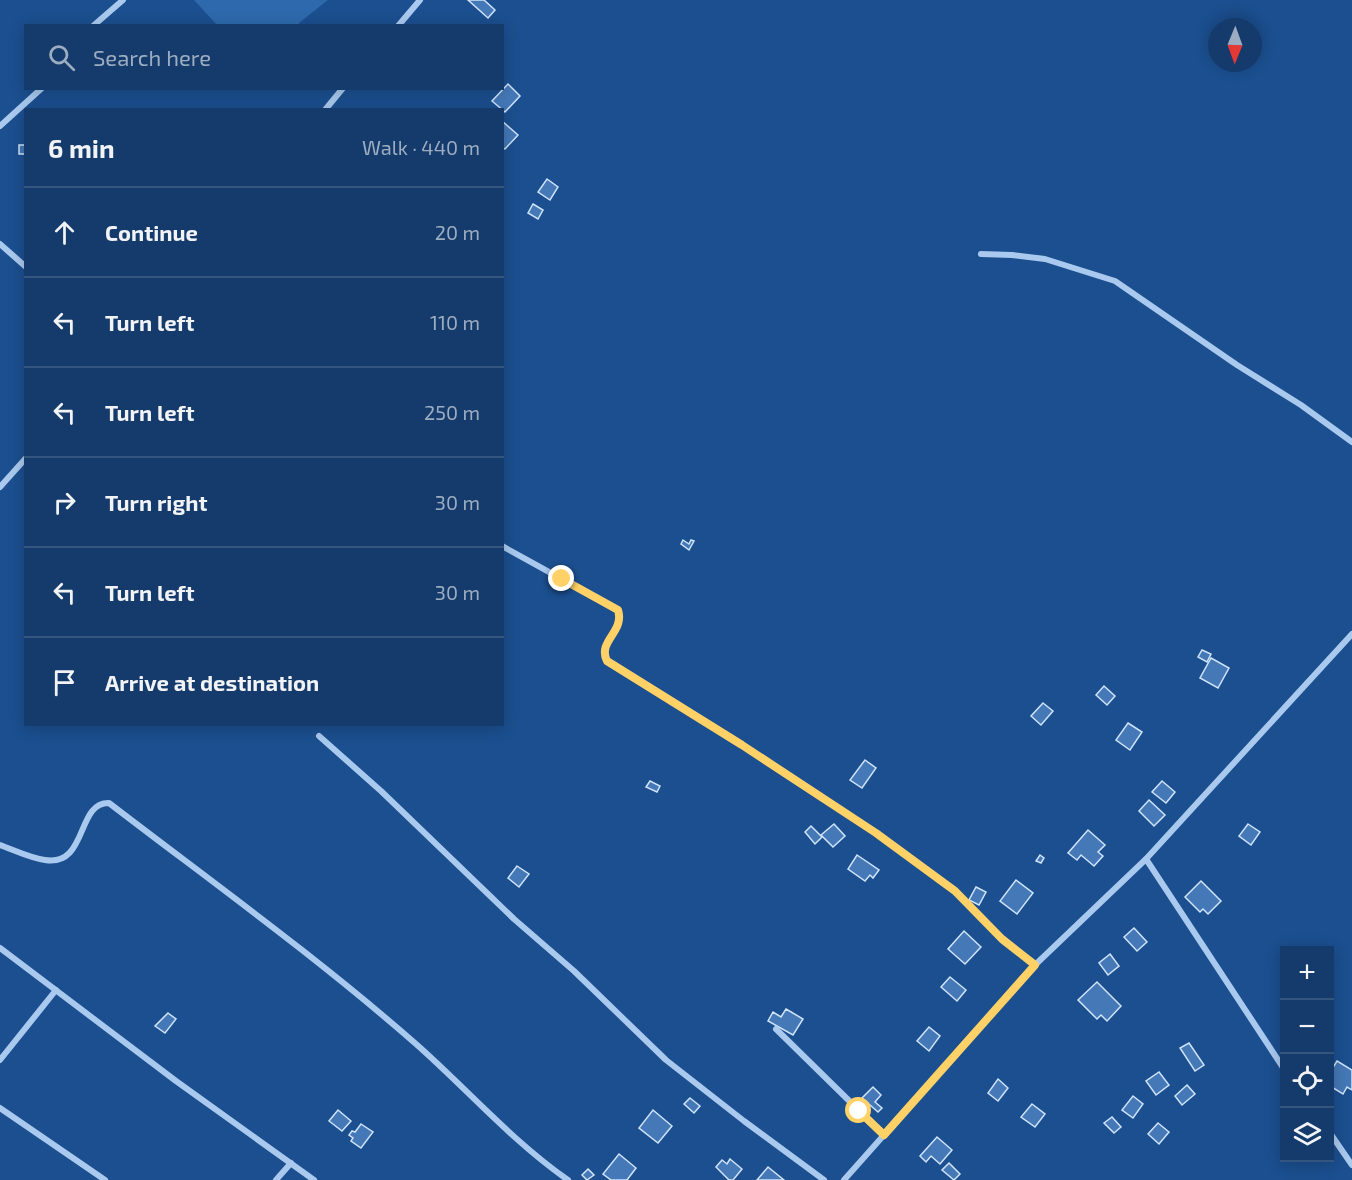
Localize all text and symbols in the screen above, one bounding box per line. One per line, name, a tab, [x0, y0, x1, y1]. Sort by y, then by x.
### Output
north arrow	[1208, 18, 1262, 72]
search box	[24, 24, 504, 90]
icon: search	[45, 41, 78, 74]
text: Search here	[93, 44, 211, 70]
text: 6 min	[48, 132, 115, 163]
text: Walk · 440 m	[362, 135, 480, 159]
icon: ahead	[48, 216, 81, 249]
text: Continue	[105, 219, 198, 245]
text: 20 m	[435, 220, 480, 244]
icon: left	[48, 306, 81, 339]
text: Turn left	[105, 309, 194, 335]
text: 110 m	[430, 310, 480, 334]
icon: left	[48, 396, 81, 429]
text: Turn left	[105, 399, 194, 425]
text: 250 m	[424, 400, 480, 424]
icon: right	[48, 486, 81, 519]
text: Turn right	[105, 489, 207, 515]
text: 30 m	[435, 490, 480, 514]
route end	[548, 565, 574, 591]
icon: left	[48, 576, 81, 609]
text: Turn left	[105, 579, 194, 605]
text: 30 m	[435, 580, 480, 604]
icon: arrive	[48, 666, 81, 699]
text: Arrive at destination	[105, 669, 319, 695]
map controls	[1280, 946, 1334, 1162]
button: +	[1280, 946, 1334, 1000]
button: −	[1280, 1000, 1334, 1054]
button: locate	[1280, 1054, 1334, 1108]
route start	[845, 1097, 871, 1123]
button: layers	[1280, 1108, 1334, 1162]

